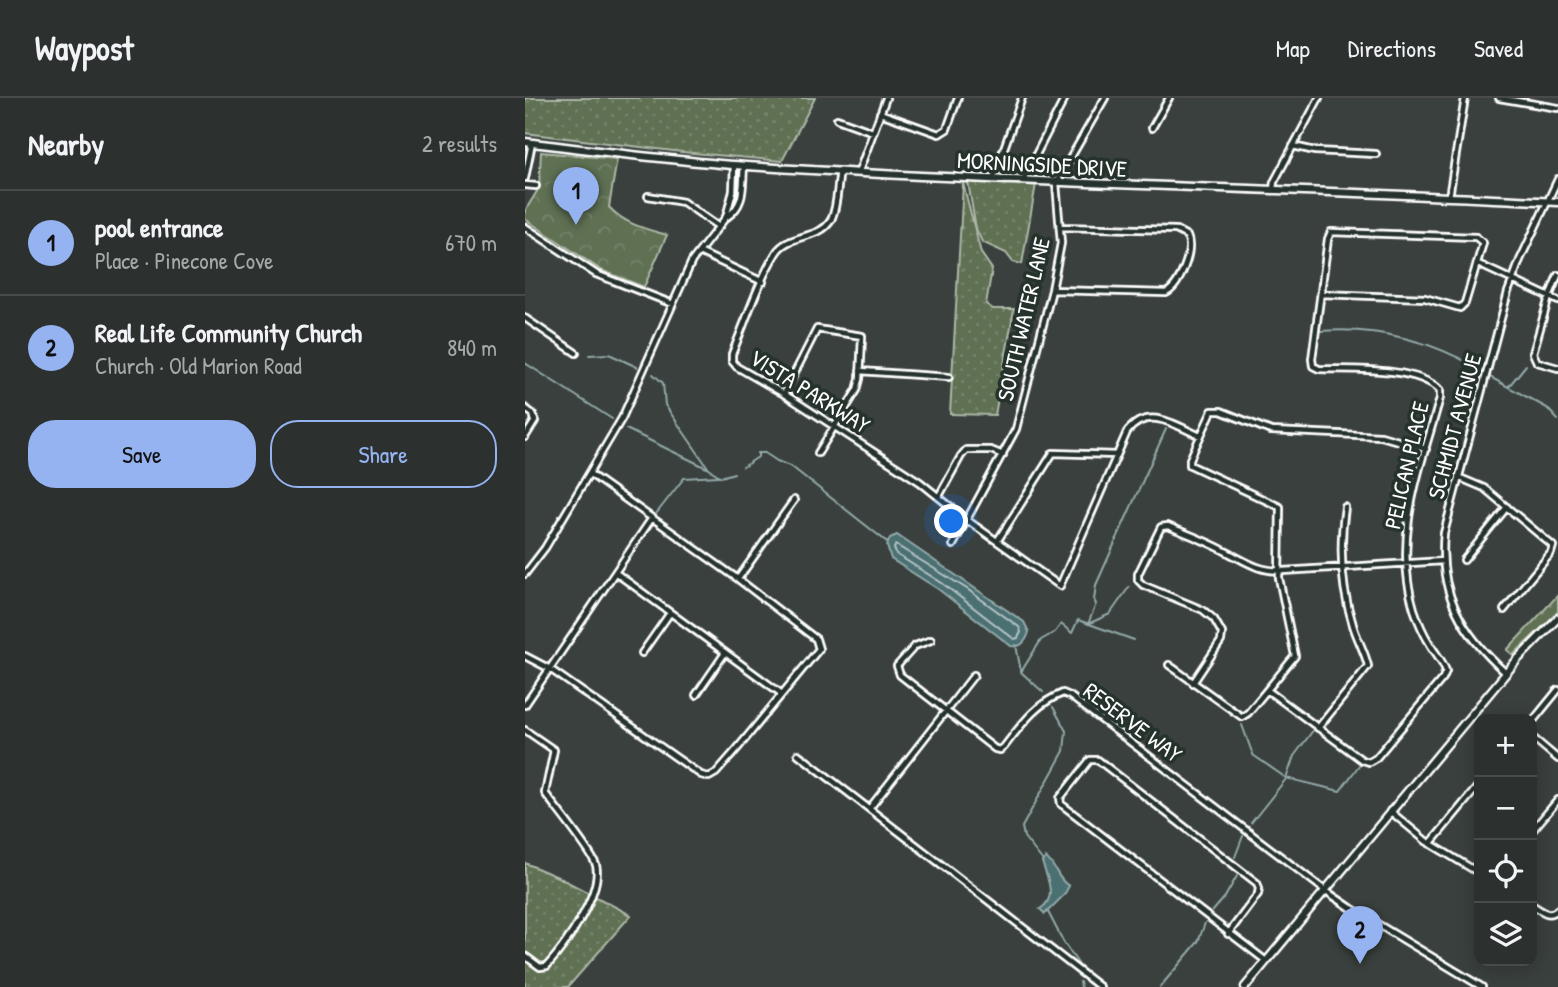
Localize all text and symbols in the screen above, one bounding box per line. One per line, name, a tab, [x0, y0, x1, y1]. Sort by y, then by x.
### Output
text: Waypost	[35, 26, 134, 70]
text: Map	[1276, 32, 1310, 64]
text: Directions	[1348, 32, 1436, 64]
text: Saved	[1474, 32, 1523, 64]
text: Nearby	[28, 124, 104, 164]
text: 2 results	[422, 128, 497, 159]
street label: MORNINGSIDE DRIVE	[956, 144, 1128, 184]
pin: 1	[553, 167, 599, 225]
text: pool entrance	[95, 210, 223, 245]
text: 1	[47, 227, 55, 258]
text: 670 m	[445, 227, 497, 258]
street label: SOUTH WATER LANE	[989, 234, 1057, 404]
text: Place · Pinecone Cove	[95, 245, 273, 276]
text: Real Life Community Church	[95, 315, 362, 350]
text: 2	[46, 332, 56, 363]
text: 840 m	[447, 332, 497, 363]
street label: VISTA PARKWAY	[744, 342, 876, 440]
text: Church · Old Marion Road	[95, 350, 302, 381]
street label: SCHMIDT AVENUE	[1420, 350, 1488, 502]
street label: PELICAN PLACE	[1376, 398, 1436, 532]
button: Save	[28, 420, 256, 488]
button: Share	[270, 420, 497, 488]
your location	[934, 504, 968, 538]
street label: RESERVE WAY	[1077, 675, 1189, 769]
map controls	[1474, 714, 1537, 966]
button: +	[1474, 714, 1537, 777]
button: −	[1474, 777, 1537, 840]
button: locate	[1474, 840, 1537, 903]
button: layers	[1474, 903, 1537, 966]
pin: 2	[1337, 906, 1383, 964]

